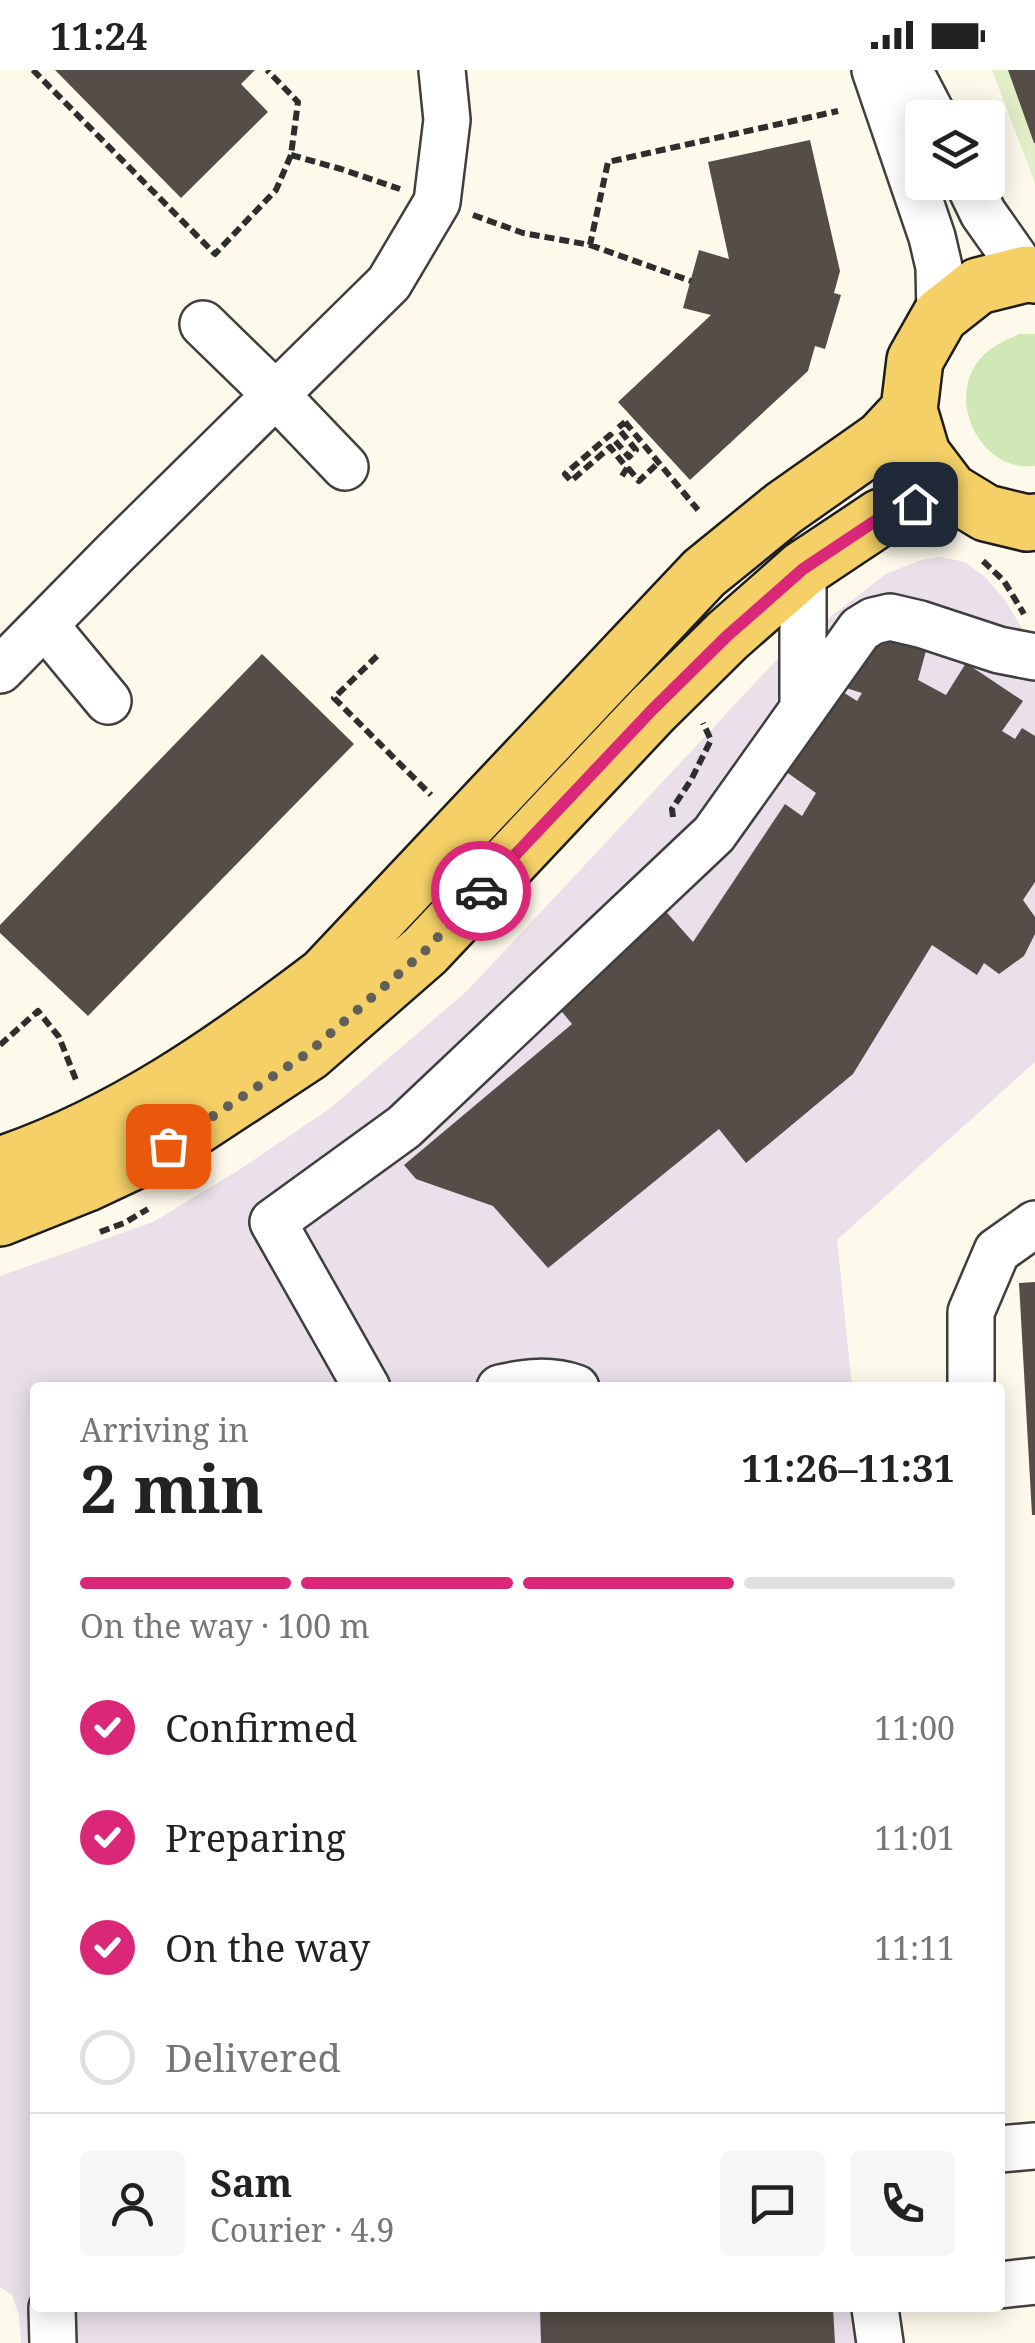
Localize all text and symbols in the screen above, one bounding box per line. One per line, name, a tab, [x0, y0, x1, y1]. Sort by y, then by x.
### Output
text: 11:24	[50, 9, 147, 61]
map controls	[905, 100, 1005, 200]
button: layers	[905, 100, 1005, 200]
pin	[873, 462, 958, 547]
icon: home	[888, 477, 943, 532]
courier	[431, 841, 531, 941]
icon: car	[454, 864, 509, 919]
pin	[126, 1104, 211, 1189]
icon: bag	[141, 1119, 196, 1174]
text: Arriving in	[80, 1408, 249, 1451]
text: 11:26–11:31	[741, 1441, 955, 1493]
text: 2 min	[80, 1444, 264, 1532]
text: On the way · 100 m	[80, 1604, 370, 1647]
icon: check	[80, 1700, 135, 1755]
text: Confirmed	[165, 1701, 357, 1753]
text: 11:00	[874, 1706, 955, 1749]
icon: check	[80, 1810, 135, 1865]
text: Preparing	[165, 1811, 346, 1863]
text: 11:01	[874, 1816, 955, 1859]
icon: check	[80, 1920, 135, 1975]
text: On the way	[165, 1921, 370, 1973]
text: 11:11	[874, 1926, 955, 1969]
text: Delivered	[165, 2031, 341, 2083]
button: person	[80, 2151, 185, 2256]
button: chat	[720, 2151, 825, 2256]
button: phone	[850, 2151, 955, 2256]
text: Sam	[210, 2156, 292, 2208]
text: Courier · 4.9	[210, 2208, 394, 2251]

